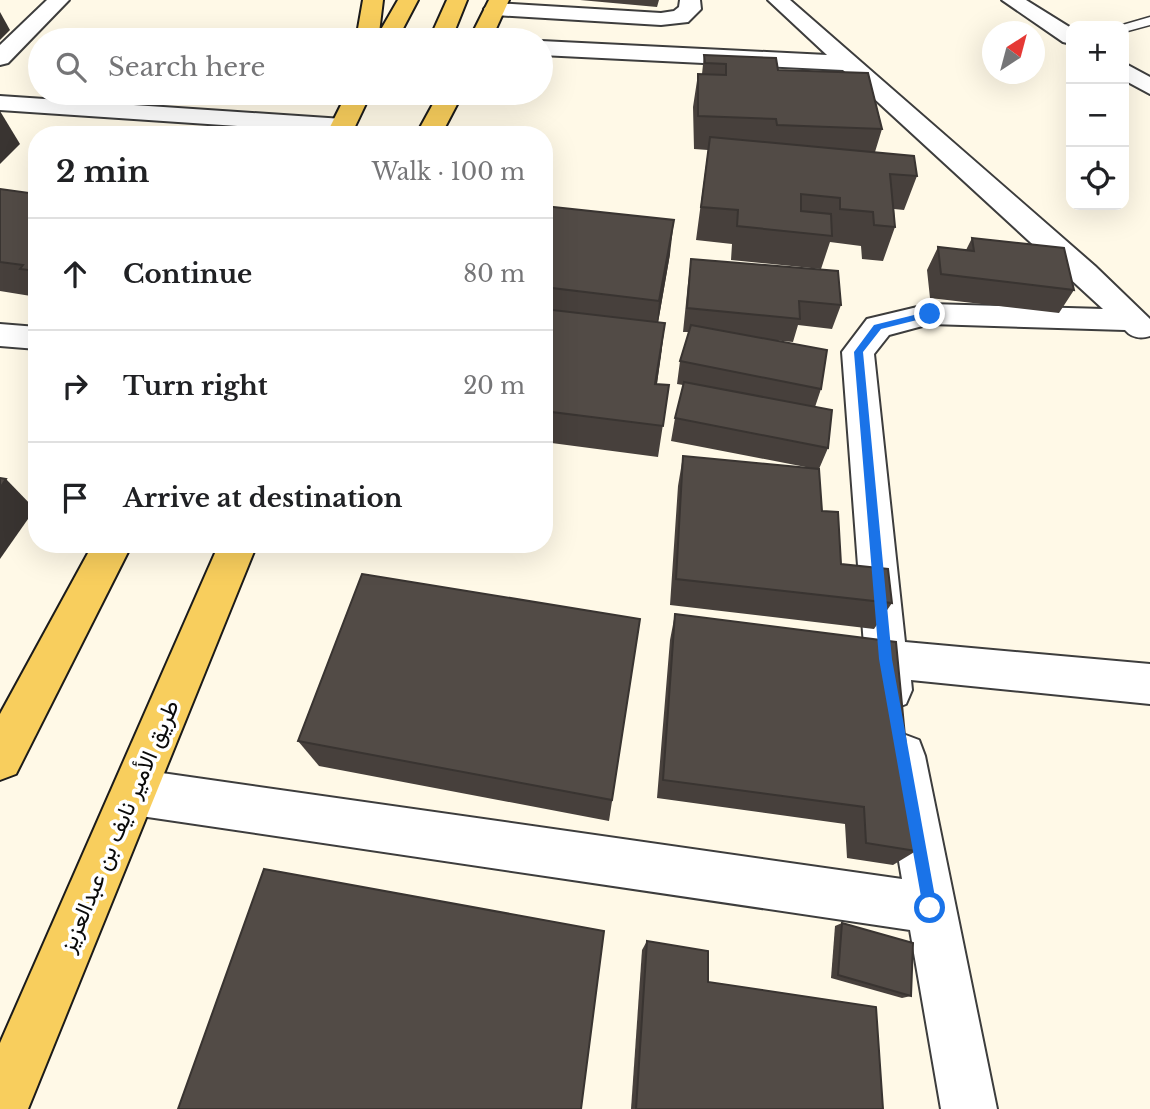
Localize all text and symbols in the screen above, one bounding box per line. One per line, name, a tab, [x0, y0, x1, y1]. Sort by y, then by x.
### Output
north arrow	[982, 21, 1045, 84]
map controls	[1066, 21, 1129, 210]
button: +	[1066, 21, 1129, 84]
search box	[28, 28, 553, 105]
icon: search	[52, 48, 90, 86]
text: Search here	[108, 51, 265, 83]
button: −	[1066, 84, 1129, 147]
button: locate	[1066, 147, 1129, 210]
text: 2 min	[56, 153, 149, 190]
text: Walk · 100 m	[372, 158, 525, 186]
icon: ahead	[56, 255, 94, 293]
text: Continue	[123, 258, 252, 290]
text: 80 m	[463, 260, 525, 288]
route end	[914, 298, 945, 329]
icon: right	[56, 367, 94, 405]
text: Turn right	[123, 370, 268, 402]
text: 20 m	[463, 372, 525, 400]
icon: arrive	[56, 479, 94, 517]
text: Arrive at destination	[123, 482, 403, 514]
street label: طريق الأمير نايف بن عبدالعزيز	[53, 696, 186, 958]
route start	[914, 892, 945, 923]

